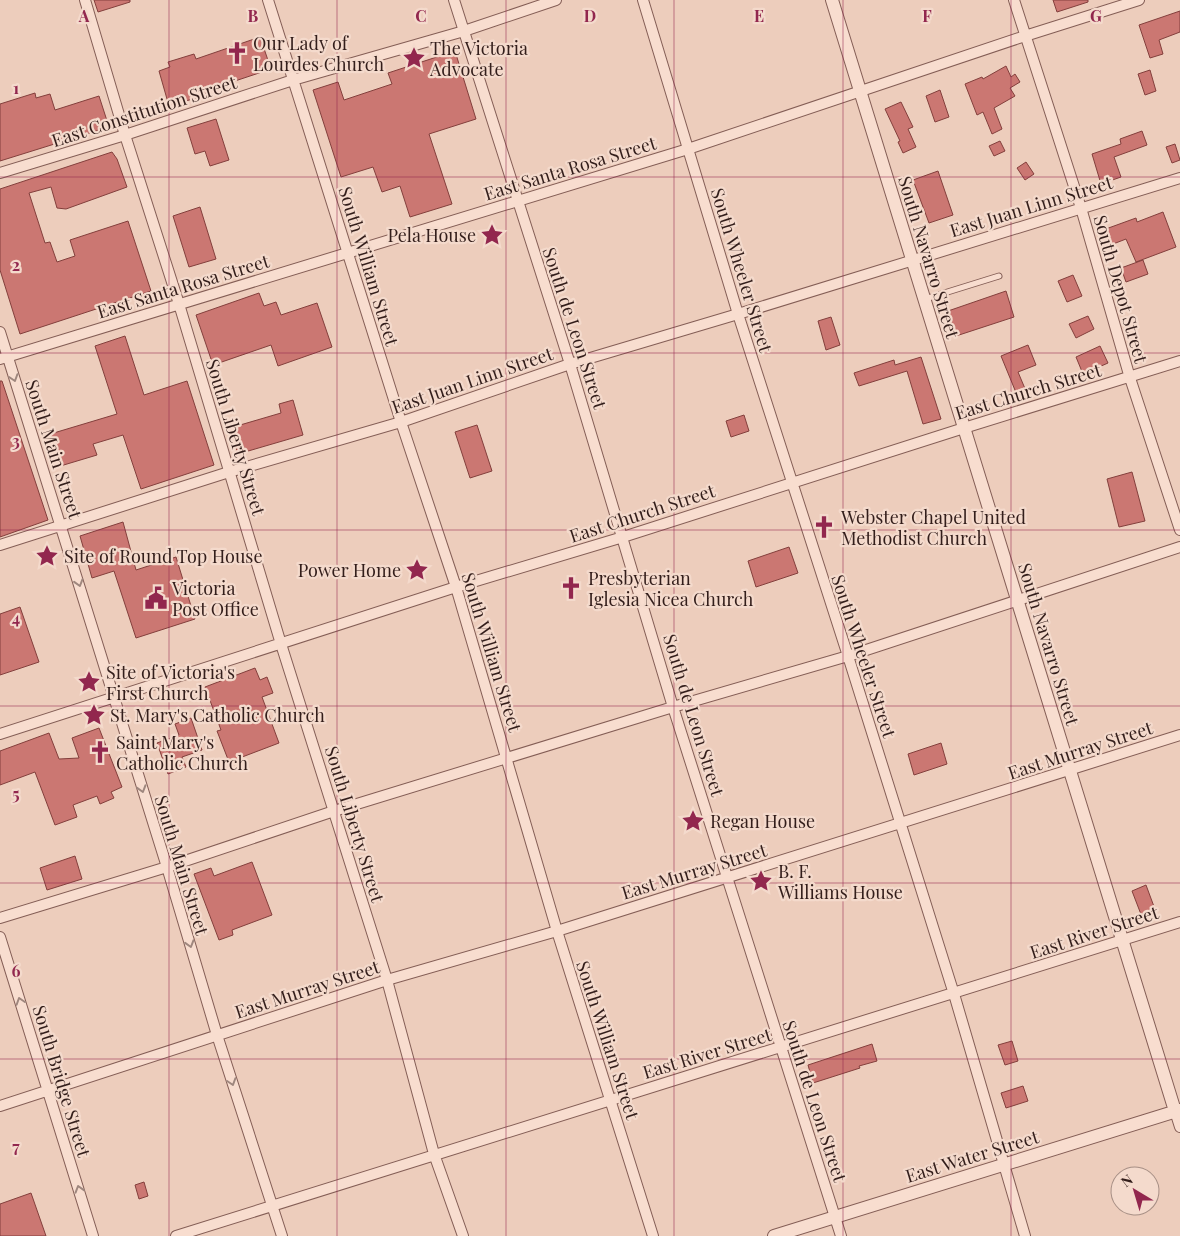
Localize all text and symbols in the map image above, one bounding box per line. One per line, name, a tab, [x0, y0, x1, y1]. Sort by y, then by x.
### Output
text: A	[78, 5, 90, 26]
text: B	[248, 5, 259, 26]
text: C	[415, 5, 427, 26]
text: D	[584, 5, 596, 26]
text: E	[754, 5, 764, 26]
text: F	[922, 5, 932, 26]
text: G	[1090, 5, 1102, 26]
place label: Our Lady of Lourdes Church	[253, 31, 384, 76]
place label: The Victoria Advocate	[429, 36, 528, 81]
church icon: Our Lady of Lourdes Church	[224, 40, 250, 66]
place icon: The Victoria Advocate	[401, 45, 427, 71]
street label: East Constitution Street	[48, 70, 240, 152]
text: 1	[13, 77, 19, 98]
street label: East Santa Rosa Street	[481, 130, 660, 206]
street label: East Juan Linn Street	[947, 170, 1116, 242]
street label: South Navarro Street	[893, 173, 965, 342]
street label: South William Street	[333, 183, 405, 349]
street label: South Wheeler Street	[706, 185, 779, 356]
street label: South Depot Street	[1088, 212, 1154, 366]
place icon: Pela House	[479, 222, 505, 248]
place label: Pela House	[387, 223, 476, 247]
street label: South de Leon Street	[538, 244, 613, 412]
street label: East Santa Rosa Street	[94, 248, 273, 324]
text: 2	[12, 254, 20, 275]
street label: East Juan Linn Street	[388, 341, 556, 419]
street label: South Liberty Street	[201, 356, 271, 519]
street label: East Church Street	[952, 357, 1105, 425]
one-way arrow	[9, 373, 19, 382]
street label: South Main Street	[20, 376, 88, 522]
text: 3	[12, 430, 20, 451]
street label: East Church Street	[566, 478, 718, 548]
place label: Webster Chapel United Methodist Church	[840, 505, 1027, 550]
church icon: Webster Chapel United Methodist Church	[811, 514, 837, 540]
place icon: Site of Round Top House	[34, 543, 60, 569]
place label: Site of Round Top House	[64, 544, 263, 568]
place icon: Power Home	[404, 557, 430, 583]
place label: Power Home	[298, 558, 401, 582]
street label: South Navarro Street	[1013, 560, 1085, 729]
place label: Presbyterian Iglesia Nicea Church	[588, 566, 754, 611]
street label: South William Street	[456, 569, 528, 735]
street label: South Wheeler Street	[826, 571, 902, 741]
church icon: Presbyterian Iglesia Nicea Church	[558, 575, 584, 601]
place label: Victoria Post Office	[171, 576, 259, 621]
one-way arrow	[73, 579, 83, 587]
public building icon: Victoria Post Office	[143, 585, 169, 611]
text: 4	[12, 607, 20, 628]
street label: South de Leon Street	[658, 631, 730, 800]
place label: Site of Victoria's First Church	[106, 660, 235, 705]
place icon: Site of Victoria's First Church	[76, 669, 102, 695]
place icon: St. Mary's Catholic Church	[81, 702, 107, 728]
place label: St. Mary's Catholic Church	[110, 703, 325, 727]
street label: East Murray Street	[1005, 715, 1156, 785]
place label: Saint Mary's Catholic Church	[116, 730, 248, 775]
church icon: Saint Mary's Catholic Church	[87, 739, 113, 765]
street label: South Liberty Street	[320, 743, 390, 906]
text: 5	[12, 783, 20, 804]
one-way arrow	[137, 784, 147, 792]
street label: South Main Street	[149, 792, 215, 938]
place icon: Regan House	[680, 808, 706, 834]
place label: Regan House	[710, 809, 815, 833]
street label: East Murray Street	[618, 837, 770, 905]
place label: B. F. Williams House	[777, 859, 903, 904]
place icon: B. F. Williams House	[748, 868, 774, 894]
street label: East River Street	[1027, 900, 1162, 964]
one-way arrow	[184, 939, 194, 948]
street label: East Murray Street	[232, 954, 383, 1024]
street label: South William Street	[571, 958, 645, 1123]
text: 6	[12, 960, 21, 981]
one-way arrow	[16, 997, 26, 1005]
street label: South Bridge Street	[27, 1002, 97, 1160]
street label: South de Leon Street	[778, 1017, 853, 1185]
street label: East River Street	[640, 1022, 775, 1084]
one-way arrow	[226, 1077, 236, 1085]
street label: East Water Street	[902, 1124, 1042, 1188]
text: 7	[12, 1136, 20, 1157]
north arrow	[1110, 1166, 1160, 1216]
text: N	[1117, 1170, 1137, 1191]
one-way arrow	[74, 1186, 84, 1194]

